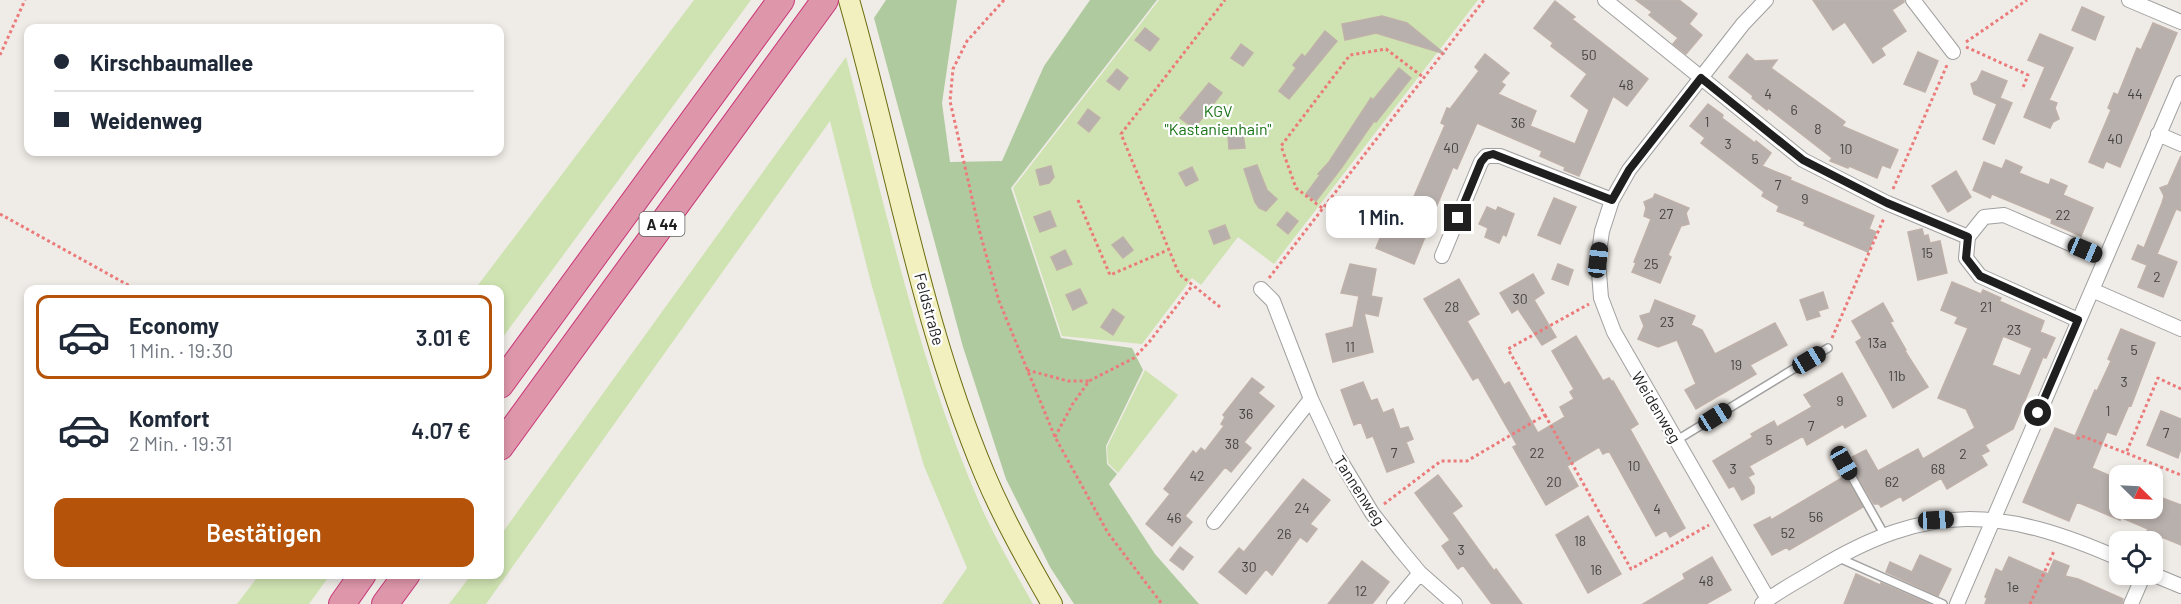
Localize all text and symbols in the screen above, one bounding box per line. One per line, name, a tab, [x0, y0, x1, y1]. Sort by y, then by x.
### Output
house number: 50	[1581, 46, 1597, 63]
text: Kirschbaumallee	[90, 49, 253, 75]
house number: 48	[1618, 76, 1634, 93]
house number: 4	[1764, 85, 1772, 102]
house number: 44	[2127, 85, 2143, 102]
park label: KGV "Kastanienhain"	[1165, 101, 1271, 138]
house number: 6	[1790, 101, 1798, 118]
text: Weidenweg	[90, 107, 202, 133]
house number: 1	[1705, 113, 1709, 130]
house number: 36	[1511, 114, 1525, 131]
house number: 8	[1814, 120, 1822, 137]
house number: 40	[2107, 130, 2123, 147]
house number: 3	[1724, 135, 1732, 152]
house number: 40	[1443, 139, 1459, 156]
house number: 10	[1840, 140, 1852, 157]
house number: 5	[1751, 150, 1759, 167]
house number: 7	[1775, 176, 1782, 193]
house number: 9	[1801, 190, 1809, 207]
callout: 1 Min.	[1326, 197, 1437, 239]
route end	[1444, 204, 1471, 231]
text: 1 Min.	[1358, 205, 1405, 229]
house number: 27	[1659, 205, 1673, 222]
house number: 22	[2055, 206, 2071, 223]
road number: A 44	[640, 212, 684, 236]
car	[2065, 235, 2105, 265]
car	[1587, 241, 1609, 279]
house number: 15	[1921, 244, 1933, 261]
house number: 25	[1644, 255, 1658, 272]
house number: 2	[2153, 268, 2161, 285]
street label: Feldstraße	[911, 271, 949, 347]
house number: 30	[1512, 290, 1528, 307]
house number: 28	[1445, 298, 1459, 315]
house number: 21	[1980, 298, 1992, 315]
icon: car	[57, 310, 111, 364]
text: Economy	[129, 312, 219, 338]
house number: 23	[1660, 313, 1674, 330]
house number: 23	[2007, 321, 2021, 338]
text: 3.01 €	[416, 324, 471, 350]
house number: 13a	[1867, 334, 1887, 351]
text: 1 Min. · 19:30	[129, 338, 233, 362]
house number: 11	[1345, 338, 1355, 355]
house number: 5	[2130, 341, 2138, 358]
car	[1789, 343, 1829, 377]
house number: 19	[1730, 356, 1742, 373]
house number: 11b	[1888, 367, 1906, 384]
street label: Weidenweg	[1628, 368, 1686, 446]
house number: 3	[2120, 373, 2128, 390]
house number: 9	[1836, 392, 1844, 409]
route start	[2024, 399, 2051, 426]
car	[1695, 400, 1735, 434]
house number: 1	[2106, 402, 2110, 419]
icon: car	[57, 403, 111, 457]
text: Komfort	[129, 405, 210, 431]
house number: 36	[1239, 405, 1253, 422]
text: 4.07 €	[411, 417, 471, 443]
house number: 7	[1808, 417, 1815, 434]
house number: 7	[2163, 424, 2170, 441]
text: 2 Min. · 19:31	[129, 431, 233, 455]
house number: 5	[1765, 431, 1773, 448]
house number: 38	[1225, 435, 1239, 452]
car	[1827, 443, 1861, 483]
house number: 7	[1391, 444, 1398, 461]
house number: 22	[1529, 444, 1545, 461]
house number: 2	[1959, 445, 1967, 462]
street label: Tannenweg	[1330, 451, 1390, 529]
house number: 10	[1628, 457, 1640, 474]
house number: 3	[1729, 460, 1737, 477]
house number: 68	[1931, 460, 1945, 477]
north arrow	[2109, 465, 2163, 519]
map controls	[2109, 465, 2163, 585]
house number: 42	[1189, 467, 1205, 484]
house number: 20	[1546, 473, 1562, 490]
house number: 62	[1885, 473, 1899, 490]
button: Bestätigen	[54, 498, 474, 567]
house number: 24	[1294, 499, 1310, 516]
house number: 4	[1653, 500, 1661, 517]
house number: 56	[1809, 508, 1823, 525]
house number: 46	[1167, 509, 1181, 526]
car	[1918, 510, 1954, 530]
house number: 52	[1781, 524, 1795, 541]
house number: 26	[1277, 525, 1291, 542]
button: locate	[2109, 531, 2163, 585]
house number: 18	[1574, 532, 1586, 549]
house number: 3	[1457, 541, 1465, 558]
house number: 30	[1241, 558, 1257, 575]
house number: 16	[1590, 561, 1602, 578]
house number: 48	[1698, 572, 1714, 589]
house number: 1e	[2007, 578, 2019, 595]
house number: 12	[1355, 582, 1367, 599]

